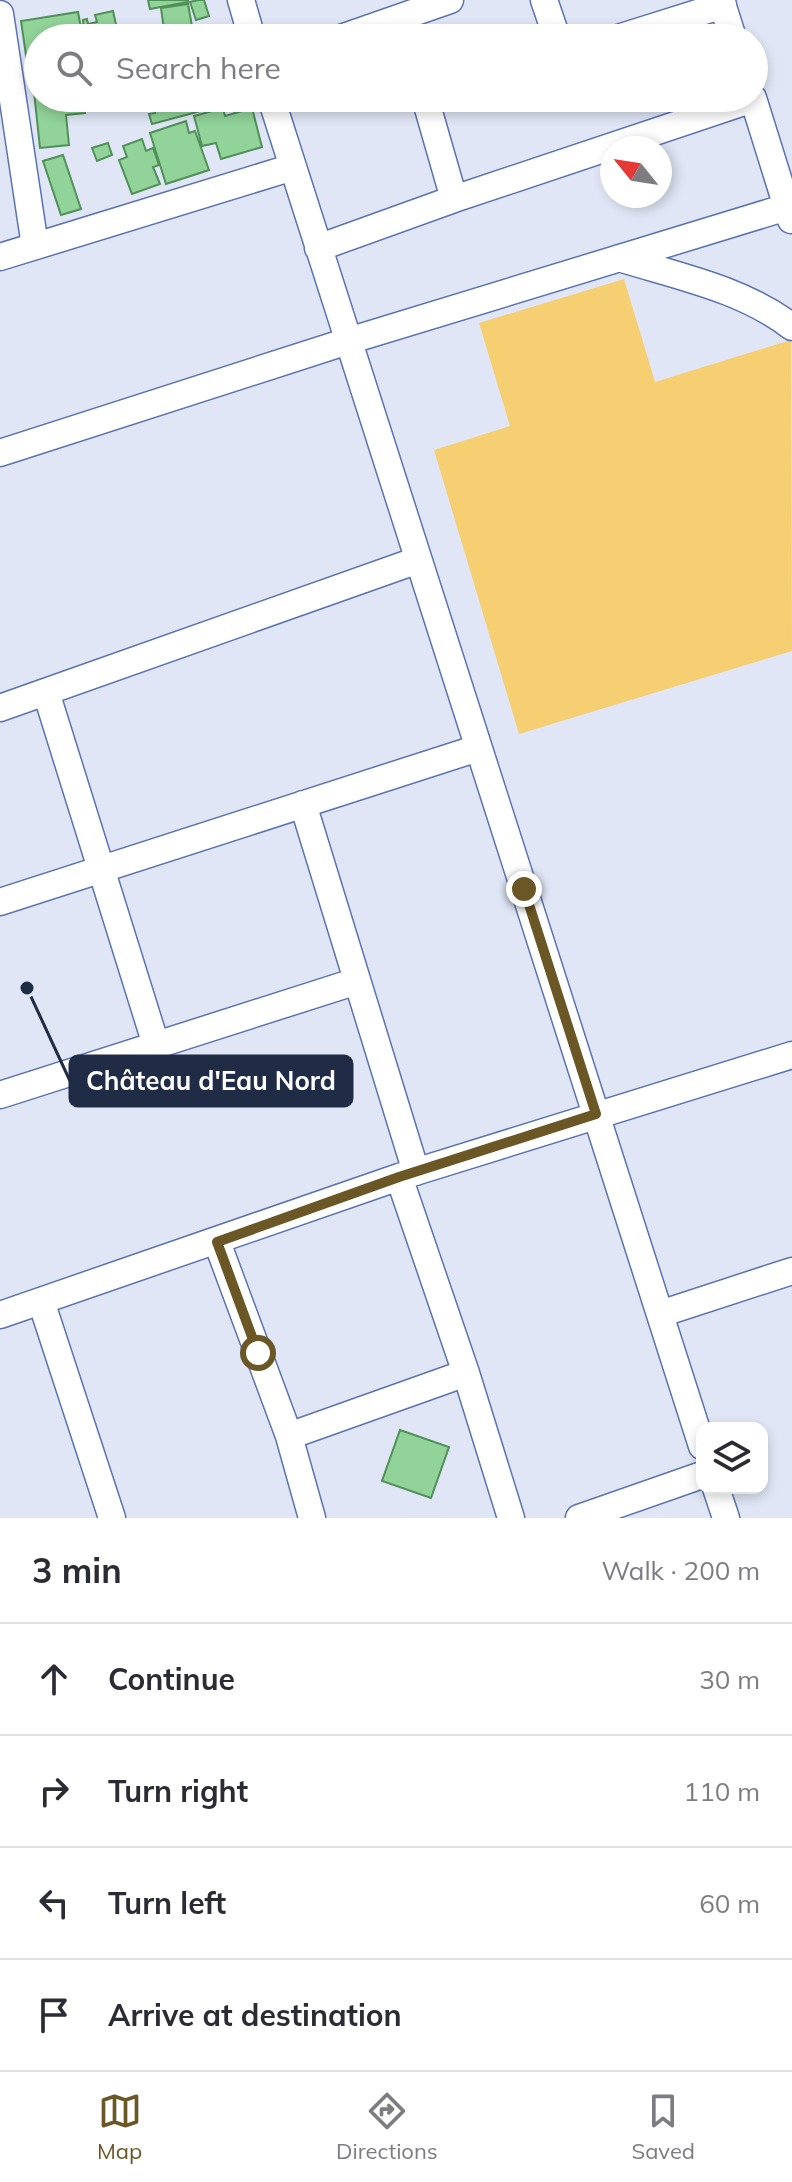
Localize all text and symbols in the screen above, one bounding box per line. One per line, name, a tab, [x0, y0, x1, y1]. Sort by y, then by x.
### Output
search box	[24, 24, 768, 112]
icon: search	[52, 46, 96, 90]
text: Search here	[116, 49, 281, 87]
north arrow	[600, 136, 672, 208]
route end	[506, 871, 542, 907]
callout: Château d'Eau Nord	[70, 1056, 352, 1106]
text: Château d'Eau Nord	[86, 1064, 336, 1097]
route start	[240, 1335, 276, 1371]
map controls	[696, 1422, 768, 1494]
button: layers	[696, 1422, 768, 1494]
text: 3 min	[32, 1549, 122, 1592]
text: Walk · 200 m	[601, 1554, 760, 1587]
icon: ahead	[32, 1657, 76, 1701]
text: Continue	[108, 1660, 235, 1698]
text: 30 m	[699, 1663, 760, 1696]
icon: right	[32, 1769, 76, 1813]
text: Turn right	[108, 1772, 248, 1810]
text: 110 m	[684, 1775, 760, 1808]
icon: left	[32, 1881, 76, 1925]
text: Turn left	[108, 1884, 226, 1922]
text: 60 m	[699, 1887, 760, 1920]
icon: arrive	[32, 1993, 76, 2037]
text: Arrive at destination	[108, 1996, 402, 2034]
tab: Map	[97, 2089, 142, 2165]
tab: Directions	[336, 2089, 438, 2165]
tab: Saved	[632, 2089, 695, 2165]

